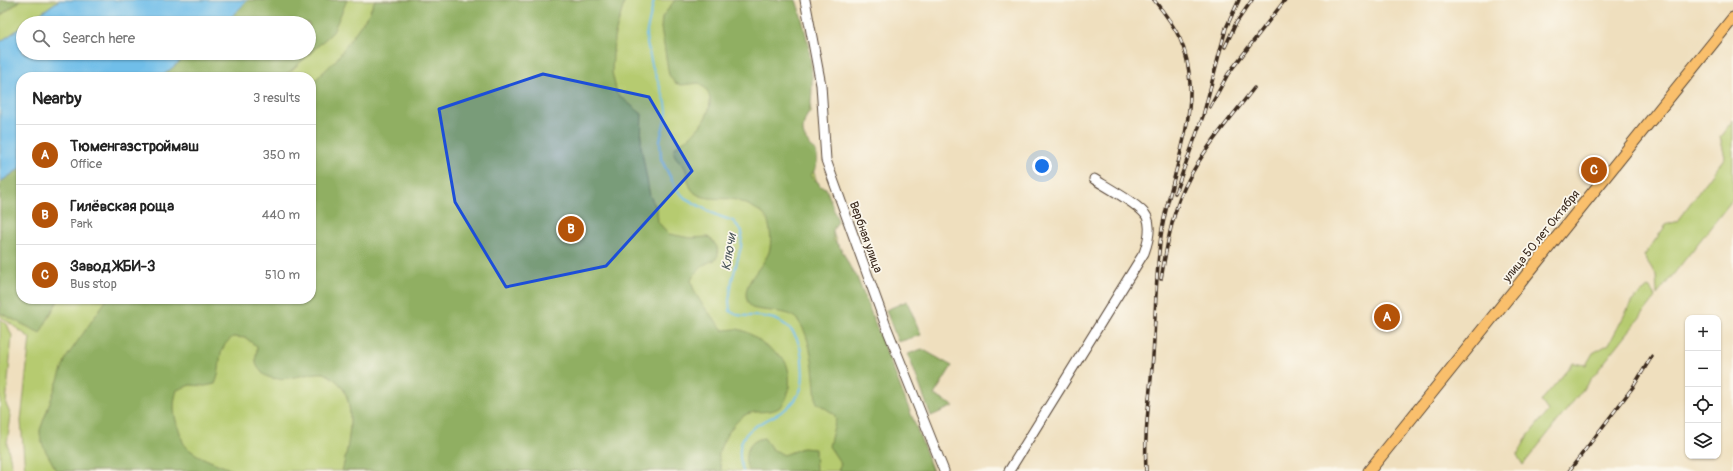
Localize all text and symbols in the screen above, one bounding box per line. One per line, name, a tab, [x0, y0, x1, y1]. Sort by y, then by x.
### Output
search box	[16, 16, 316, 60]
icon: search	[30, 27, 52, 49]
text: Search here	[62, 29, 135, 48]
text: Nearby	[32, 88, 81, 109]
text: 3 results	[253, 90, 300, 106]
text: Тюменгазстроймаш	[70, 137, 199, 156]
text: A	[41, 147, 49, 163]
text: 350 m	[262, 147, 300, 163]
pin: C	[1581, 155, 1607, 185]
text: Office	[70, 156, 102, 172]
your location	[1032, 156, 1052, 176]
street label: улица 50 лет Октября	[1499, 187, 1583, 286]
text: Гилёвская роща	[70, 197, 174, 216]
street label: Вербная улица	[846, 199, 886, 275]
text: B	[41, 207, 49, 223]
text: 440 m	[262, 207, 300, 223]
pin: B	[558, 214, 584, 244]
text: Park	[70, 216, 93, 232]
water label: Ключи	[718, 231, 740, 272]
text: Завод ЖБИ-3	[70, 257, 155, 276]
text: C	[41, 267, 49, 283]
text: 510 m	[265, 267, 300, 283]
text: Bus stop	[70, 276, 117, 292]
pin: A	[1374, 302, 1400, 332]
map controls	[1685, 315, 1721, 459]
button: +	[1685, 315, 1721, 351]
button: −	[1685, 351, 1721, 387]
button: locate	[1685, 387, 1721, 423]
button: layers	[1685, 423, 1721, 459]

